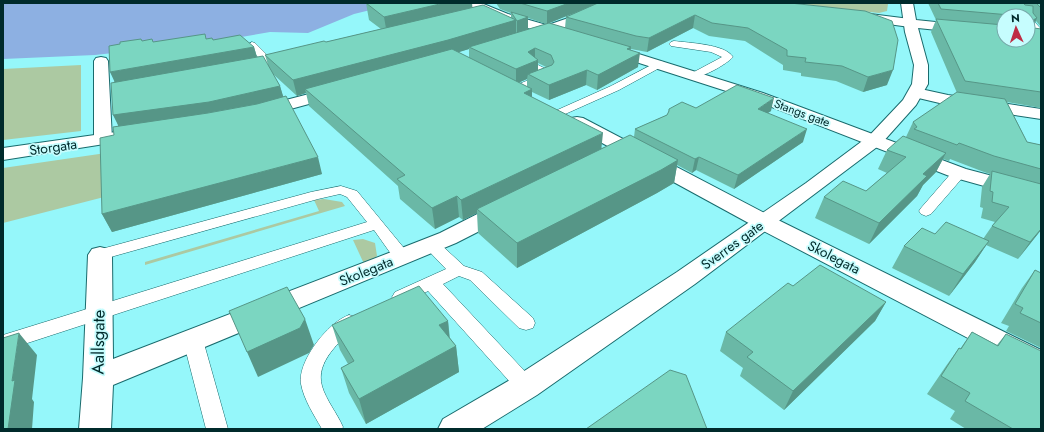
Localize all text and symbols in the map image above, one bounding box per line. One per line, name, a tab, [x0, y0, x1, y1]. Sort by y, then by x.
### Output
north arrow	[996, 8, 1036, 48]
text: N	[1011, 10, 1020, 26]
street label: Stangs gate	[771, 95, 833, 131]
street label: Storgata	[28, 134, 78, 160]
street label: Sverres gate	[697, 216, 767, 274]
street label: Skolegata	[804, 235, 864, 279]
street label: Skolegata	[336, 251, 396, 291]
street label: Aallsgate	[85, 309, 111, 375]

